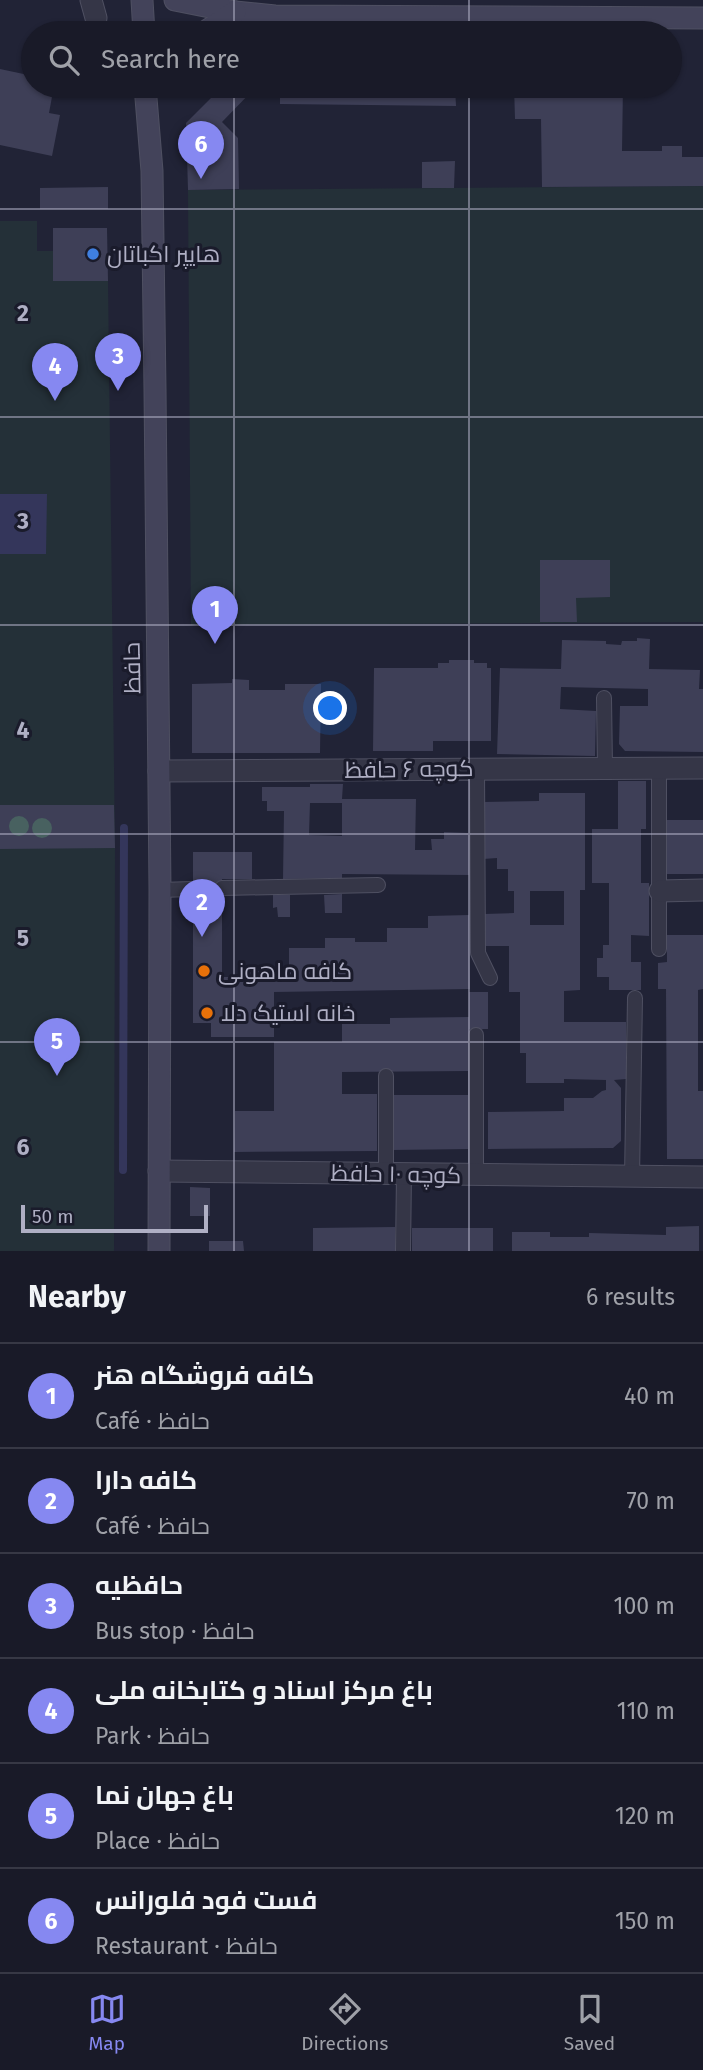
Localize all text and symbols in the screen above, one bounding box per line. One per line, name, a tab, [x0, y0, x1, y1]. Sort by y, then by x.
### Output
search box	[21, 21, 682, 98]
icon: search	[45, 41, 83, 79]
text: Search here	[101, 44, 240, 75]
pin: 6	[178, 121, 224, 179]
place label: هایپر اکباتان	[107, 240, 220, 269]
marker: هایپر اکباتان	[85, 246, 101, 262]
text: 2	[17, 299, 29, 327]
pin: 3	[95, 333, 141, 391]
pin: 4	[32, 343, 78, 401]
text: 3	[16, 507, 29, 535]
pin: 1	[192, 586, 238, 644]
street label: حافظ	[118, 642, 146, 694]
your location	[313, 691, 347, 725]
text: 4	[17, 716, 30, 744]
street label: کوچه ۶ حافظ	[344, 754, 474, 785]
pin: 2	[179, 879, 225, 937]
text: 5	[17, 924, 29, 952]
place label: کافه ماهونی	[218, 957, 352, 985]
marker: کافه ماهونی	[196, 963, 212, 979]
place label: خانه استیک دلا	[221, 999, 356, 1027]
marker: خانه استیک دلا	[199, 1005, 215, 1021]
pin: 5	[34, 1018, 80, 1076]
text: 6	[17, 1133, 30, 1161]
street label: کوچه ۱۰ حافظ	[330, 1159, 462, 1190]
scale bar	[21, 1202, 208, 1234]
text: 50 m	[32, 1205, 73, 1228]
text: Nearby	[28, 1279, 126, 1315]
text: 6 results	[586, 1283, 675, 1311]
text: کافه فروشگاه هنر	[95, 1360, 314, 1391]
text: 1	[46, 1382, 56, 1410]
text: 40 m	[624, 1382, 675, 1410]
text: Café · حافظ	[95, 1407, 210, 1435]
text: کافه دارا	[95, 1465, 197, 1496]
text: 2	[45, 1487, 57, 1515]
text: 70 m	[626, 1487, 675, 1515]
text: Café · حافظ	[95, 1512, 210, 1540]
text: حافظیه	[95, 1570, 183, 1601]
text: 3	[45, 1592, 57, 1620]
text: 100 m	[614, 1592, 675, 1620]
text: Bus stop · حافظ	[95, 1617, 255, 1645]
text: باغ مرکز اسناد و کتابخانه ملی	[95, 1675, 433, 1706]
text: 4	[45, 1697, 58, 1725]
text: 110 m	[617, 1697, 675, 1725]
text: Park · حافظ	[95, 1722, 210, 1750]
text: باغ جهان نما	[95, 1780, 234, 1811]
text: 5	[45, 1802, 57, 1830]
text: 120 m	[615, 1802, 675, 1830]
text: Place · حافظ	[95, 1827, 220, 1855]
text: فست فود فلورانس	[95, 1885, 317, 1916]
text: 6	[45, 1907, 57, 1935]
text: 150 m	[615, 1907, 675, 1935]
text: Restaurant · حافظ	[95, 1932, 278, 1960]
tab: Map	[88, 1990, 126, 2055]
tab: Directions	[301, 1990, 388, 2055]
tab: Saved	[564, 1990, 615, 2055]

